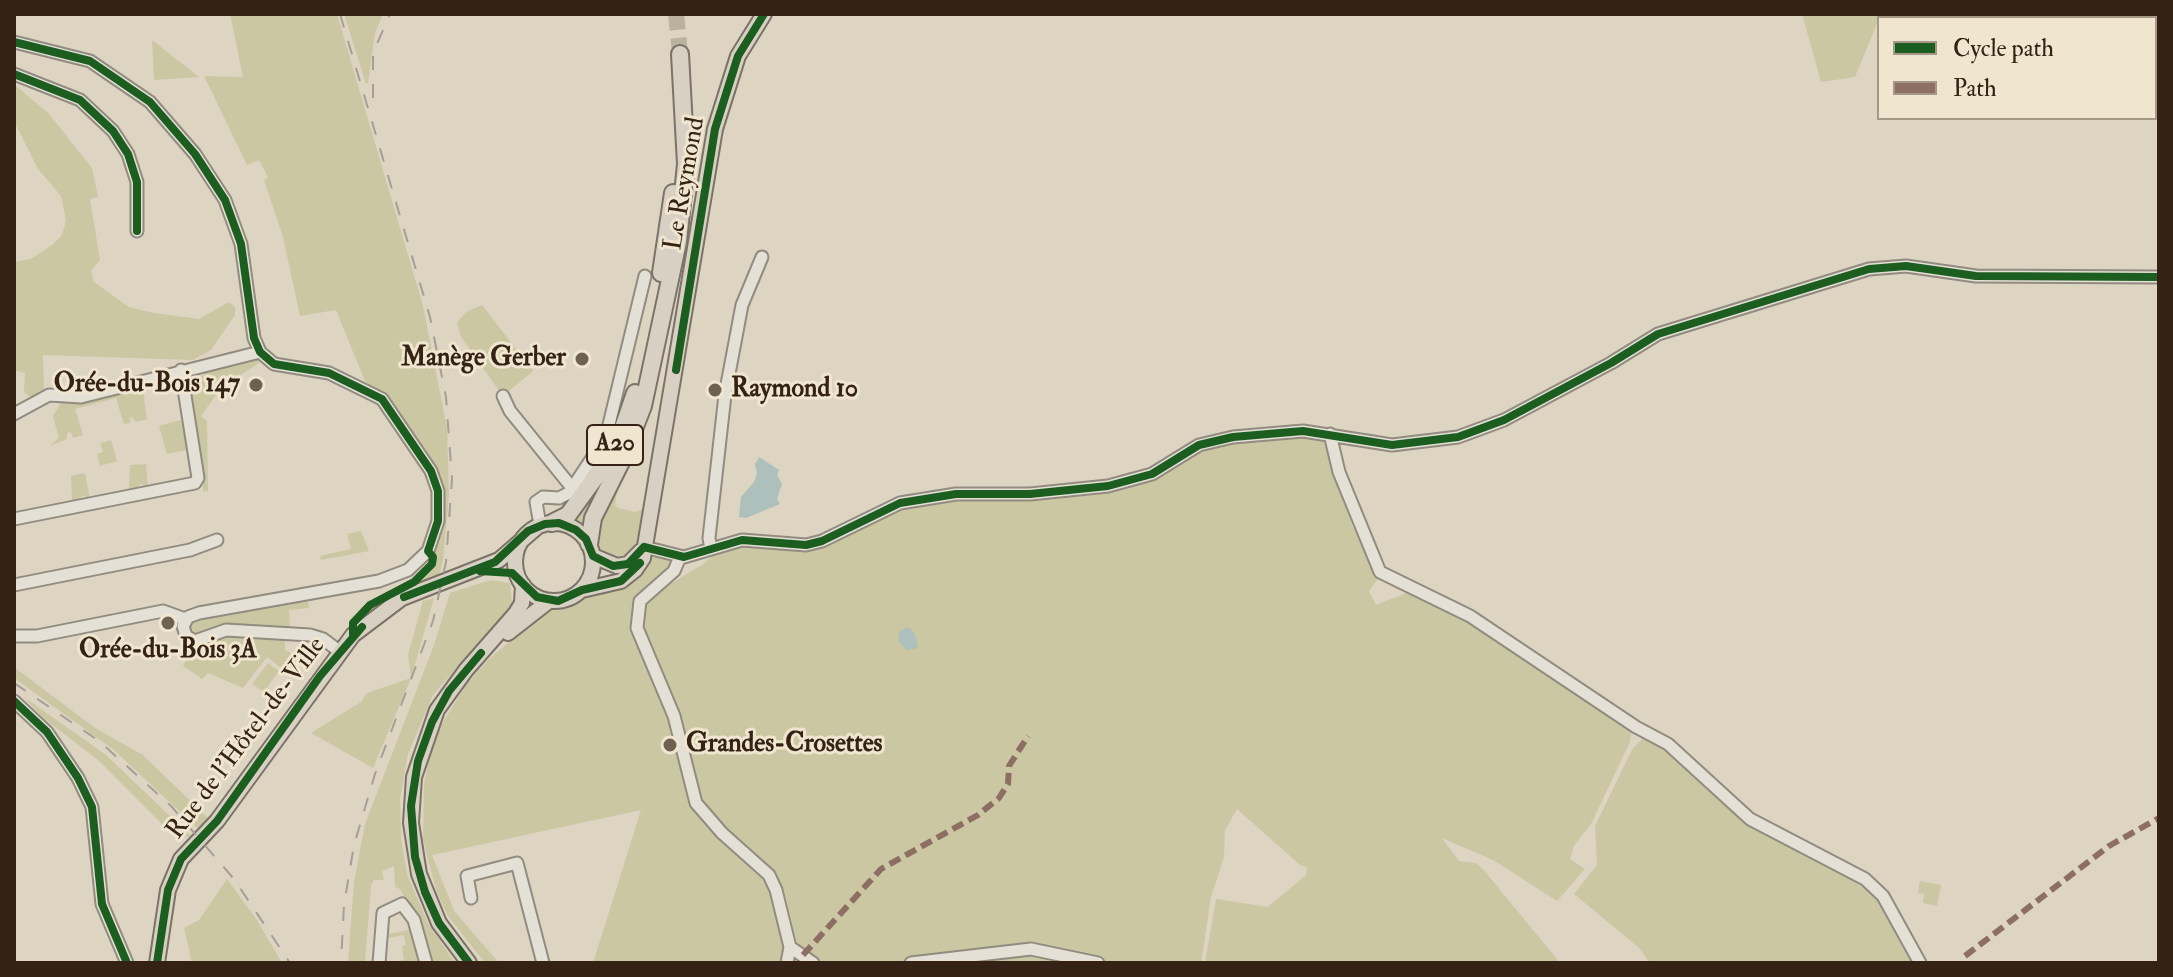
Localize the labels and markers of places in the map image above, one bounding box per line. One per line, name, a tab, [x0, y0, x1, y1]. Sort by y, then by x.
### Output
place label: Manège Gerber	[401, 343, 566, 375]
marker: Manège Gerber	[573, 350, 591, 368]
place label: Orée-du-Bois 147	[54, 369, 240, 401]
place label: Raymond 10	[731, 374, 858, 406]
marker: Orée-du-Bois 147	[247, 376, 265, 394]
marker: Raymond 10	[706, 381, 724, 399]
marker: Orée-du-Bois 3A	[159, 614, 177, 632]
place label: Orée-du-Bois 3A	[79, 635, 257, 667]
place label: Grandes-Crosettes	[686, 729, 882, 761]
marker: Grandes-Crosettes	[661, 736, 679, 754]

